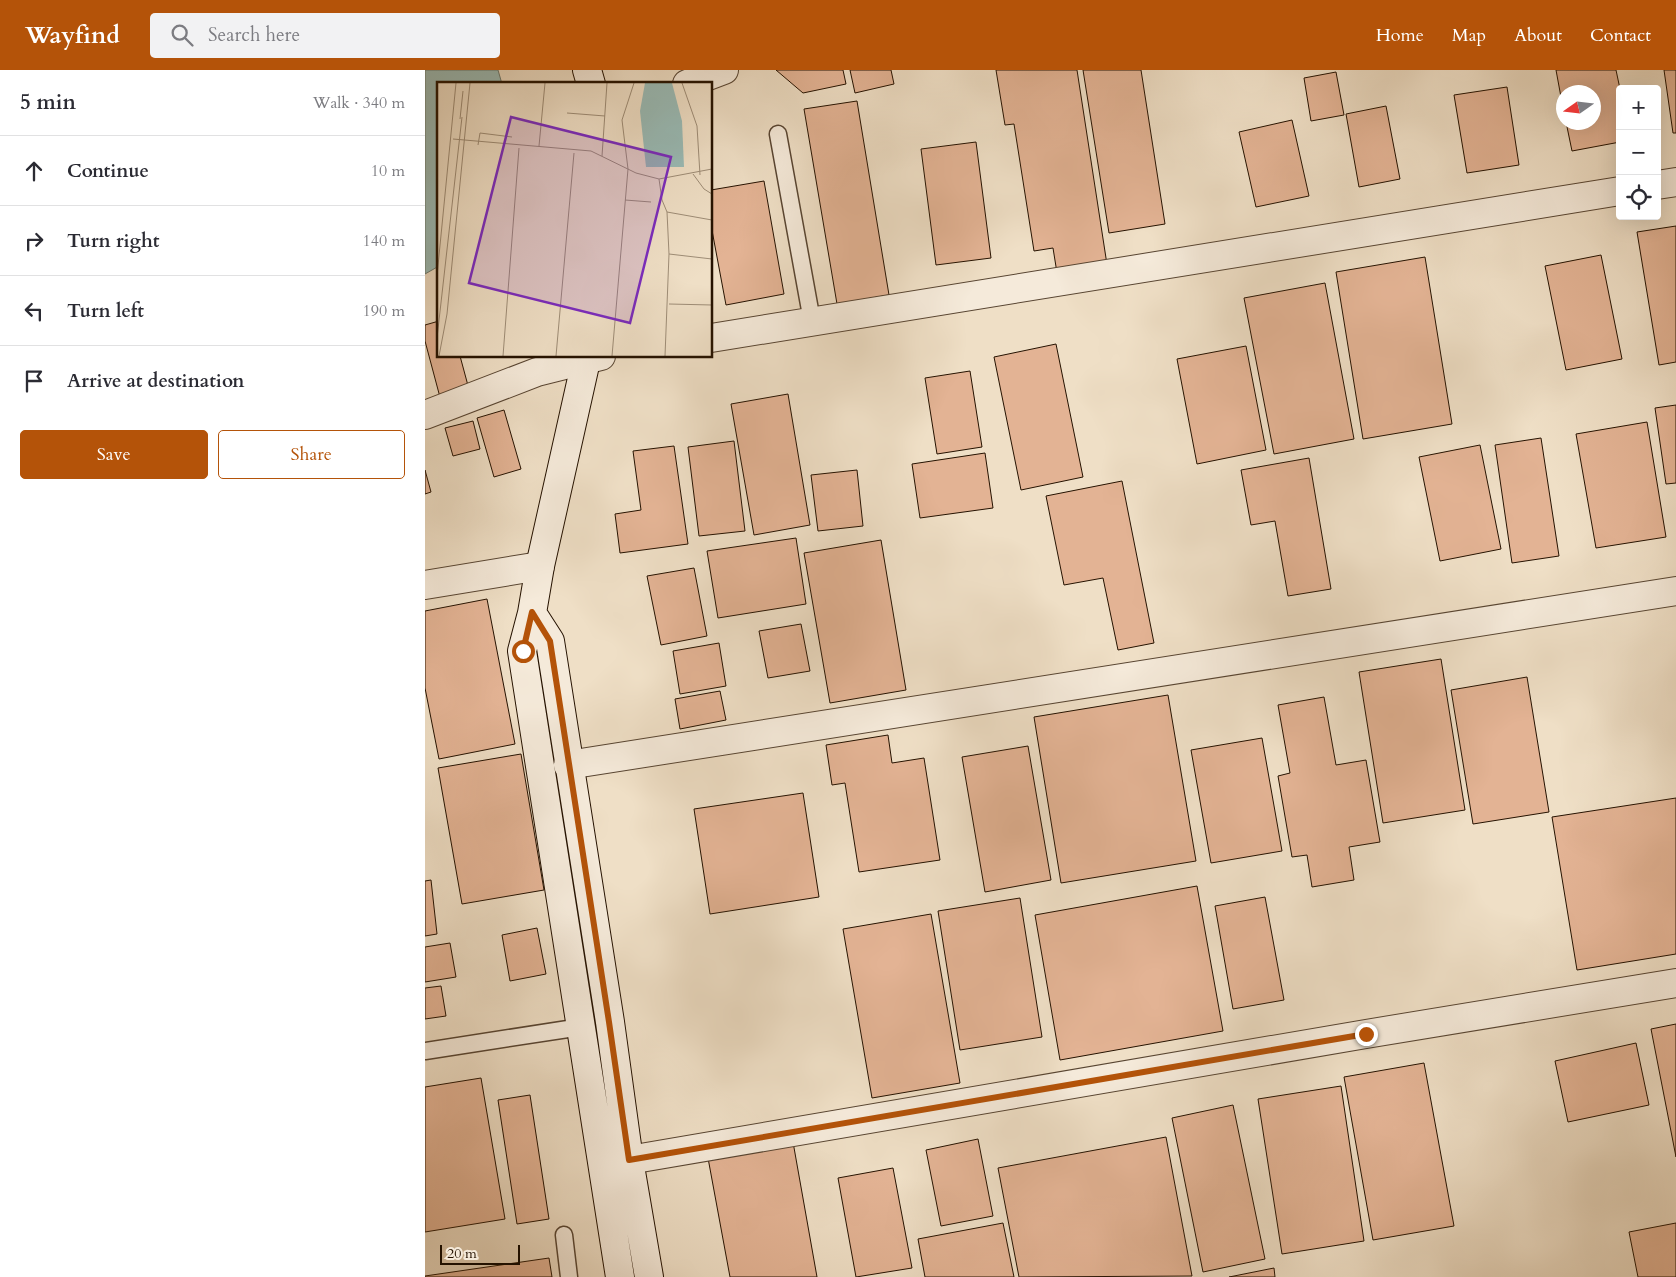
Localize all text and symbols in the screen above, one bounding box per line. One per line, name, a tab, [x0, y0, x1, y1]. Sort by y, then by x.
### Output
search box	[150, 13, 500, 58]
text: Wayfind	[25, 19, 120, 52]
icon: search	[168, 21, 196, 49]
text: Search here	[208, 22, 300, 48]
text: Home	[1376, 23, 1424, 48]
text: Map	[1452, 23, 1486, 48]
text: About	[1514, 23, 1562, 48]
text: Contact	[1590, 23, 1651, 48]
inset map	[437, 82, 713, 358]
north arrow	[1556, 85, 1601, 130]
map controls	[1616, 85, 1661, 220]
button: +	[1616, 85, 1661, 130]
text: 5 min	[20, 88, 76, 117]
text: Walk · 340 m	[313, 92, 405, 114]
button: −	[1616, 130, 1661, 175]
icon: ahead	[20, 157, 48, 185]
text: Continue	[67, 158, 149, 184]
text: 10 m	[371, 160, 405, 182]
button: locate	[1616, 175, 1661, 220]
icon: right	[20, 227, 48, 255]
text: Turn right	[67, 228, 159, 254]
text: 140 m	[363, 230, 405, 252]
icon: left	[20, 297, 48, 325]
text: Turn left	[67, 298, 144, 324]
text: 190 m	[363, 300, 405, 322]
icon: arrive	[20, 367, 48, 395]
text: Arrive at destination	[67, 368, 244, 394]
button: Save	[20, 430, 208, 479]
button: Share	[218, 430, 405, 479]
route start	[512, 640, 535, 663]
route end	[1355, 1023, 1378, 1046]
scale bar	[440, 1242, 520, 1265]
text: 20 m	[447, 1244, 477, 1263]

